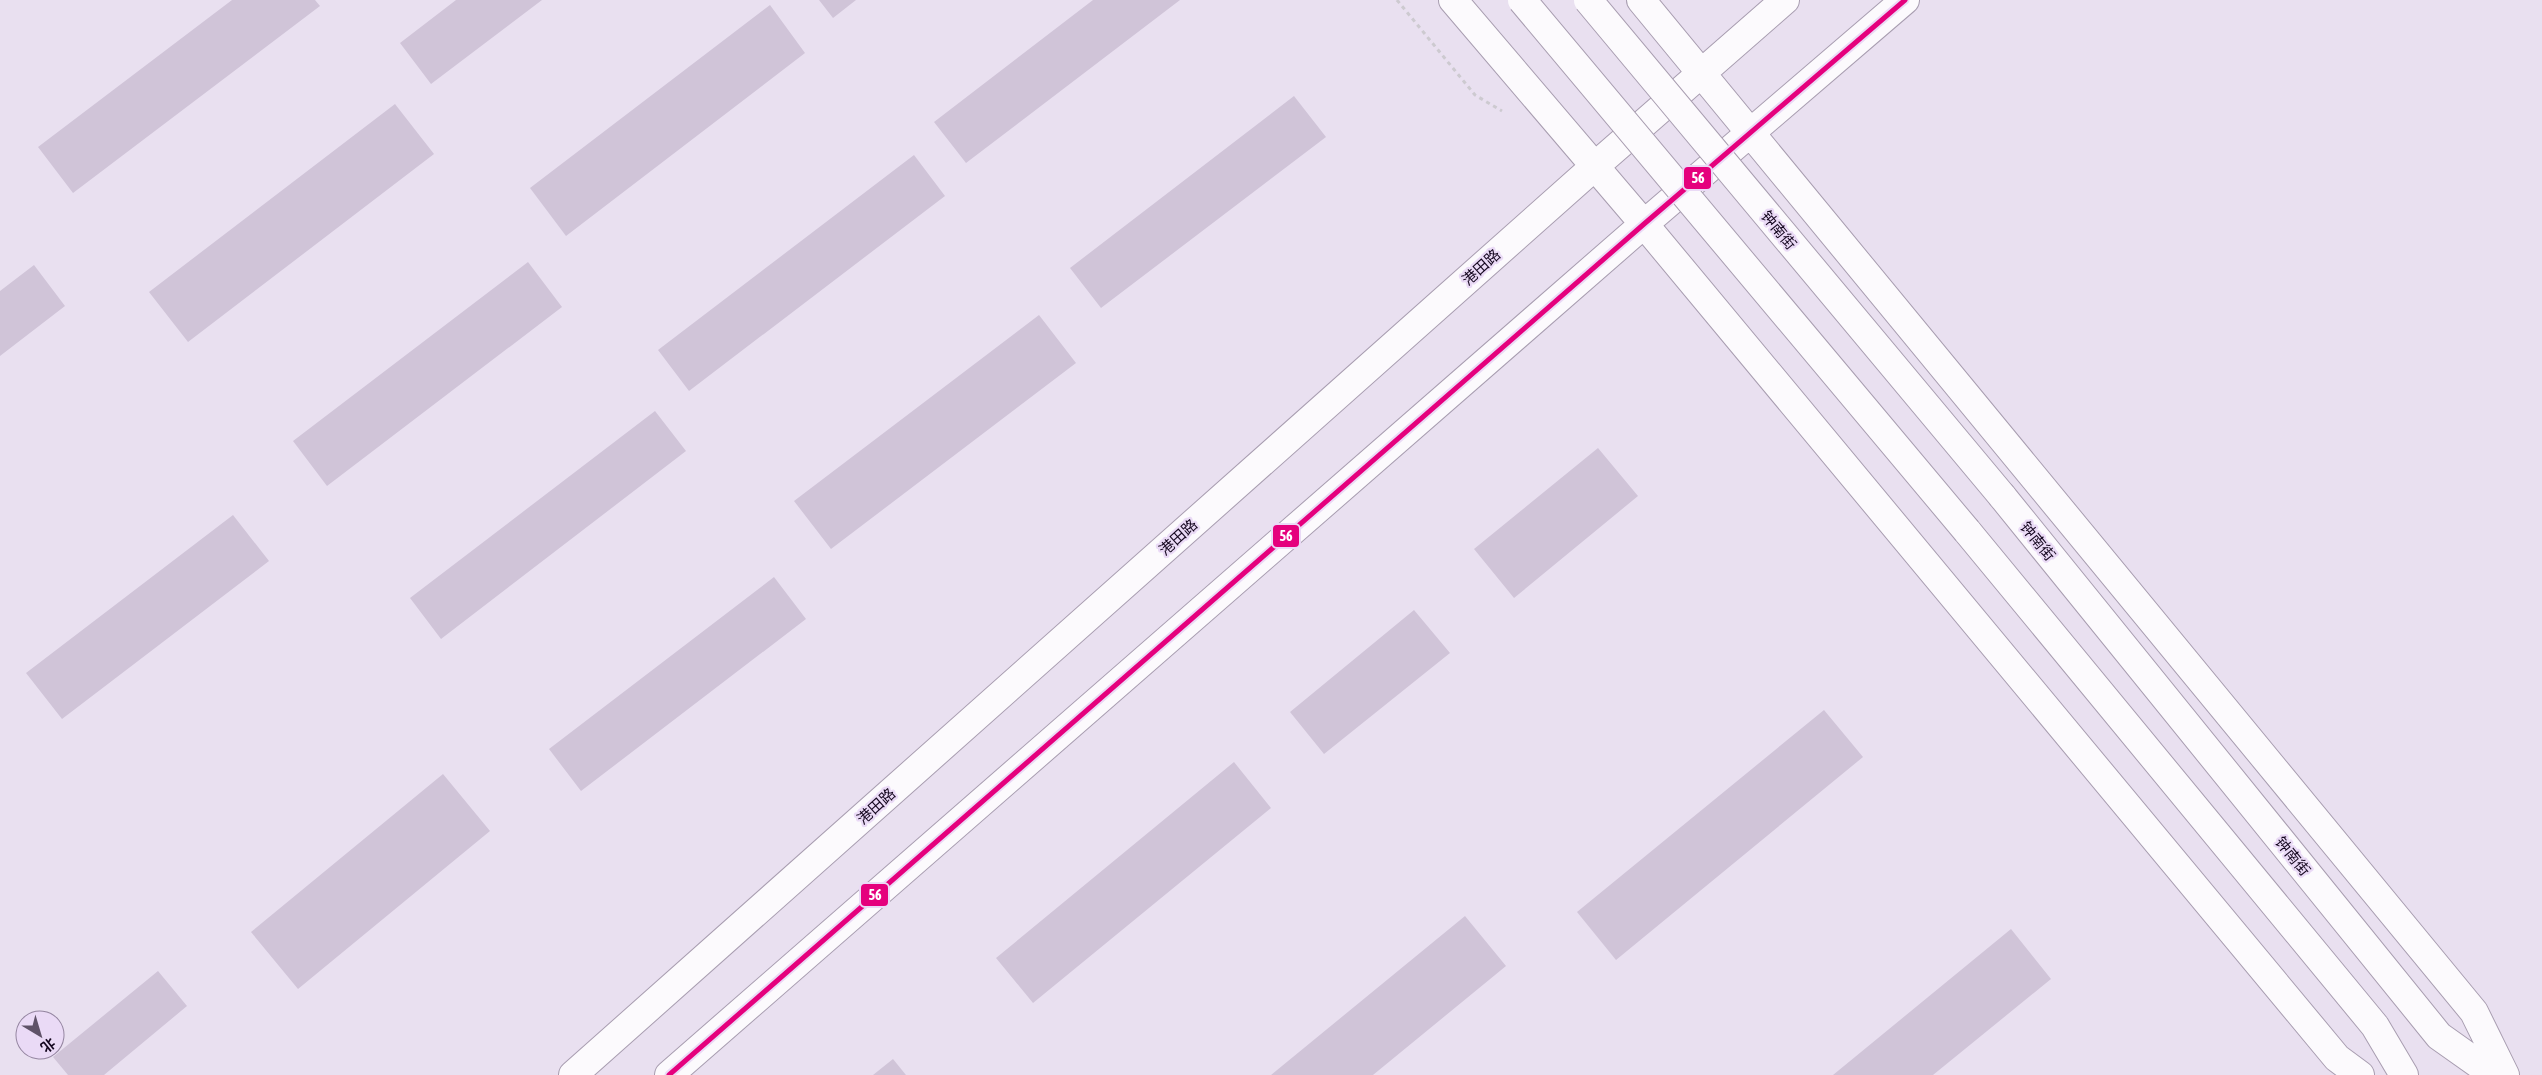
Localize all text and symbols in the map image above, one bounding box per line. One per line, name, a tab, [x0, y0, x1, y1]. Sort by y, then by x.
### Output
line badge: 56	[1683, 166, 1712, 190]
text: 56	[1691, 170, 1705, 186]
street label: 钟南街	[1758, 207, 1800, 253]
street label: 港田路	[1459, 246, 1503, 288]
street label: 港田路	[1156, 516, 1200, 558]
street label: 钟南街	[2017, 518, 2059, 564]
line badge: 56	[1272, 524, 1300, 548]
text: 56	[1279, 528, 1293, 544]
street label: 港田路	[854, 785, 898, 827]
street label: 钟南街	[2272, 833, 2314, 879]
line badge: 56	[860, 883, 889, 907]
text: 56	[868, 887, 882, 903]
north arrow	[15, 1010, 65, 1060]
text: 北	[38, 1035, 58, 1056]

